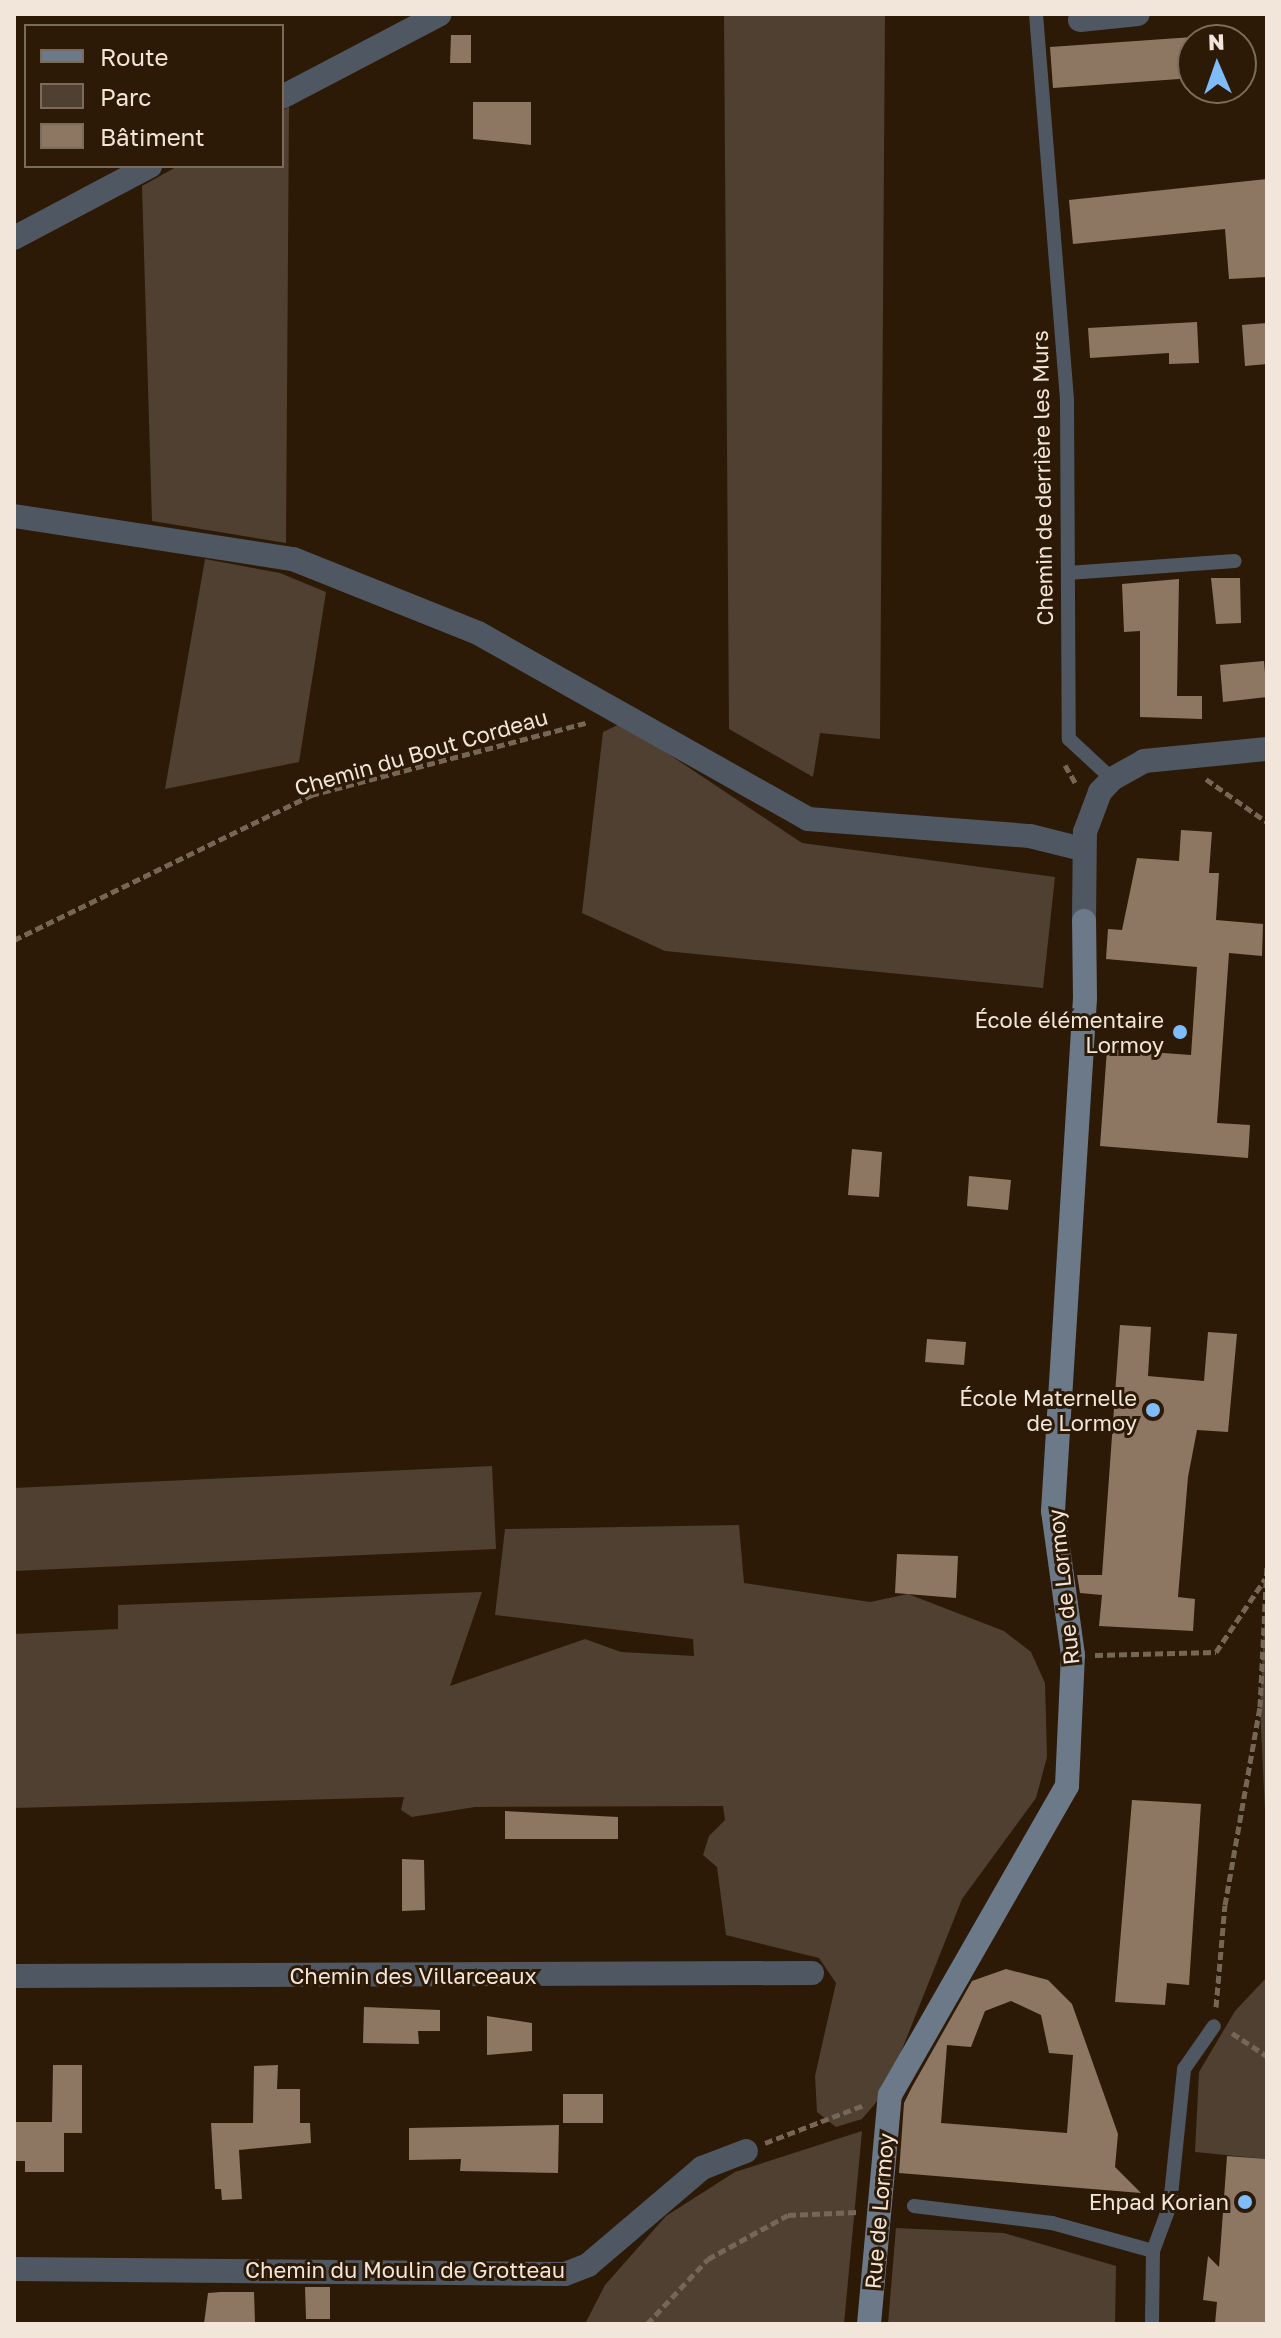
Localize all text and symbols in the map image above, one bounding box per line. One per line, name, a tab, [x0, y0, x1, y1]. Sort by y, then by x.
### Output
legend	[24, 24, 284, 168]
north arrow	[1177, 24, 1257, 104]
text: N	[1207, 28, 1225, 55]
text: Route	[100, 42, 169, 71]
text: Parc	[100, 82, 151, 111]
text: Bâtiment	[100, 122, 205, 151]
street label: Chemin de derrière les Murs	[1026, 330, 1058, 626]
street label: Chemin du Bout Cordeau	[291, 703, 551, 801]
place label: École élémentaire Lormoy	[974, 1006, 1164, 1058]
marker: École élémentaire Lormoy	[1171, 1023, 1189, 1041]
place label: École Maternelle de Lormoy	[959, 1384, 1137, 1436]
marker: École Maternelle de Lormoy	[1144, 1401, 1162, 1419]
street label: Rue de Lormoy	[1042, 1508, 1084, 1666]
street label: Chemin des Villarceaux	[289, 1963, 537, 1989]
street label: Rue de Lormoy	[859, 2132, 899, 2290]
place label: Ehpad Korian	[1089, 2189, 1229, 2215]
marker: Ehpad Korian	[1236, 2193, 1254, 2211]
street label: Chemin du Moulin de Grotteau	[245, 2257, 565, 2283]

